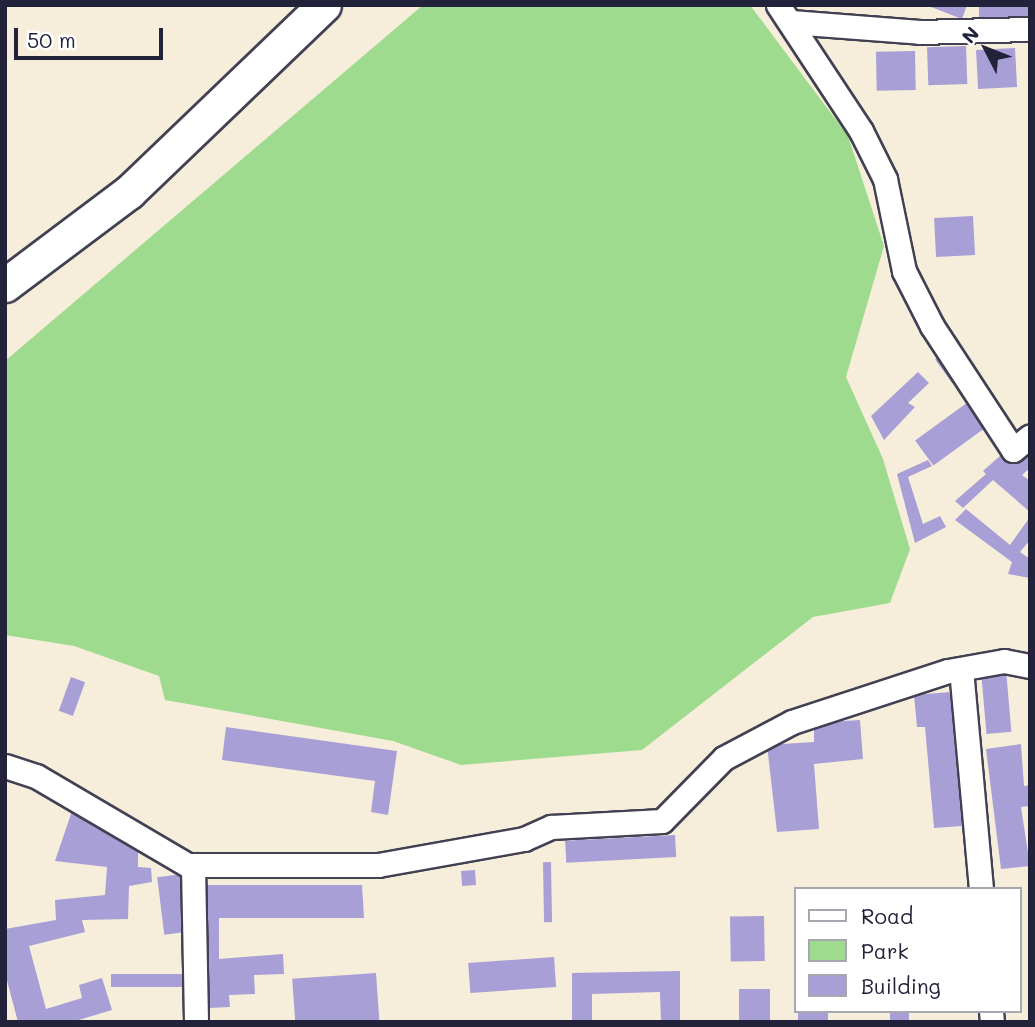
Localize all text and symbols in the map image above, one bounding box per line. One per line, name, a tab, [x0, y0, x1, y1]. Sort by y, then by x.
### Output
scale bar	[18, 14, 166, 58]
north arrow	[951, 14, 1021, 84]
text: N	[956, 21, 984, 48]
text: 50 m	[27, 26, 76, 53]
legend	[794, 887, 1021, 1013]
text: Road	[861, 902, 913, 929]
text: Park	[861, 937, 909, 964]
text: Building	[861, 972, 941, 999]

